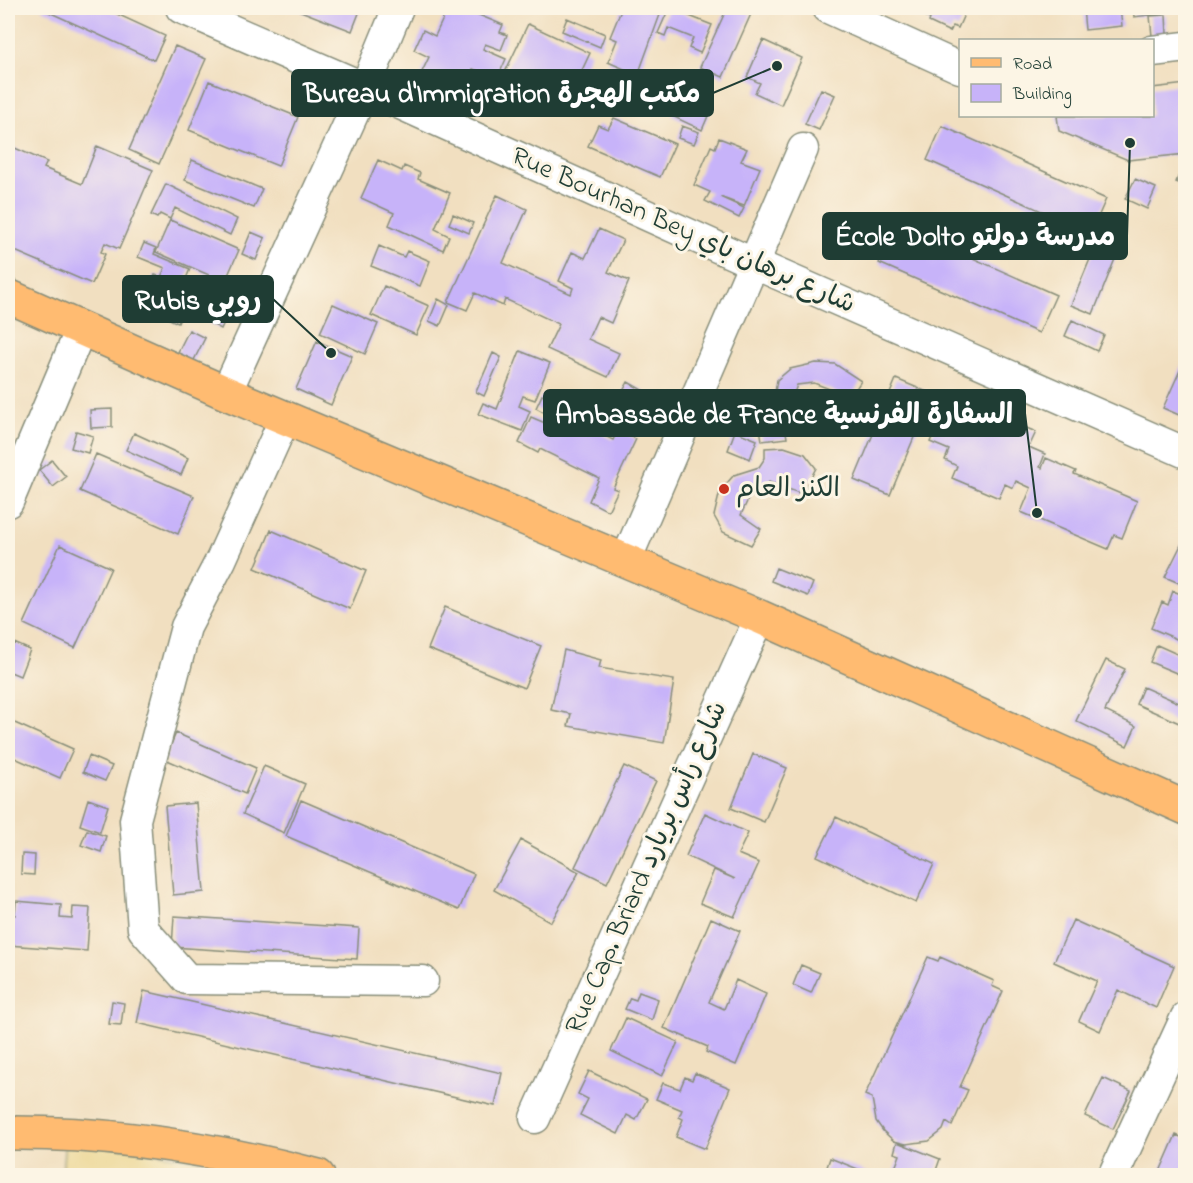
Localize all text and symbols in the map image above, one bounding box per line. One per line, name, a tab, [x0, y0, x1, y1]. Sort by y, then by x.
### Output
legend	[959, 39, 1154, 117]
text: Road	[1013, 52, 1052, 78]
callout: Bureau d'Immigration مكتب الهجرة	[292, 70, 713, 116]
text: Bureau d'Immigration مكتب الهجرة	[301, 75, 701, 117]
text: Building	[1012, 82, 1072, 109]
street label: Rue Bourhan Bey شارع برهان باي	[505, 137, 861, 325]
callout: École Dolto مدرسة دولتو	[823, 213, 1127, 259]
text: École Dolto مدرسة دولتو	[835, 218, 1115, 259]
callout: Rubis روبي	[123, 276, 273, 322]
text: Rubis روبي	[135, 282, 261, 325]
callout: Ambassade de France السفارة الفرنسية	[544, 390, 1025, 436]
text: Ambassade de France السفارة الفرنسية	[555, 396, 1013, 437]
place label: الكنز العام	[736, 470, 840, 509]
marker: الكنز العام	[717, 482, 731, 496]
street label: Rue Cap. Briard شارع رأس بريارد	[556, 695, 738, 1041]

